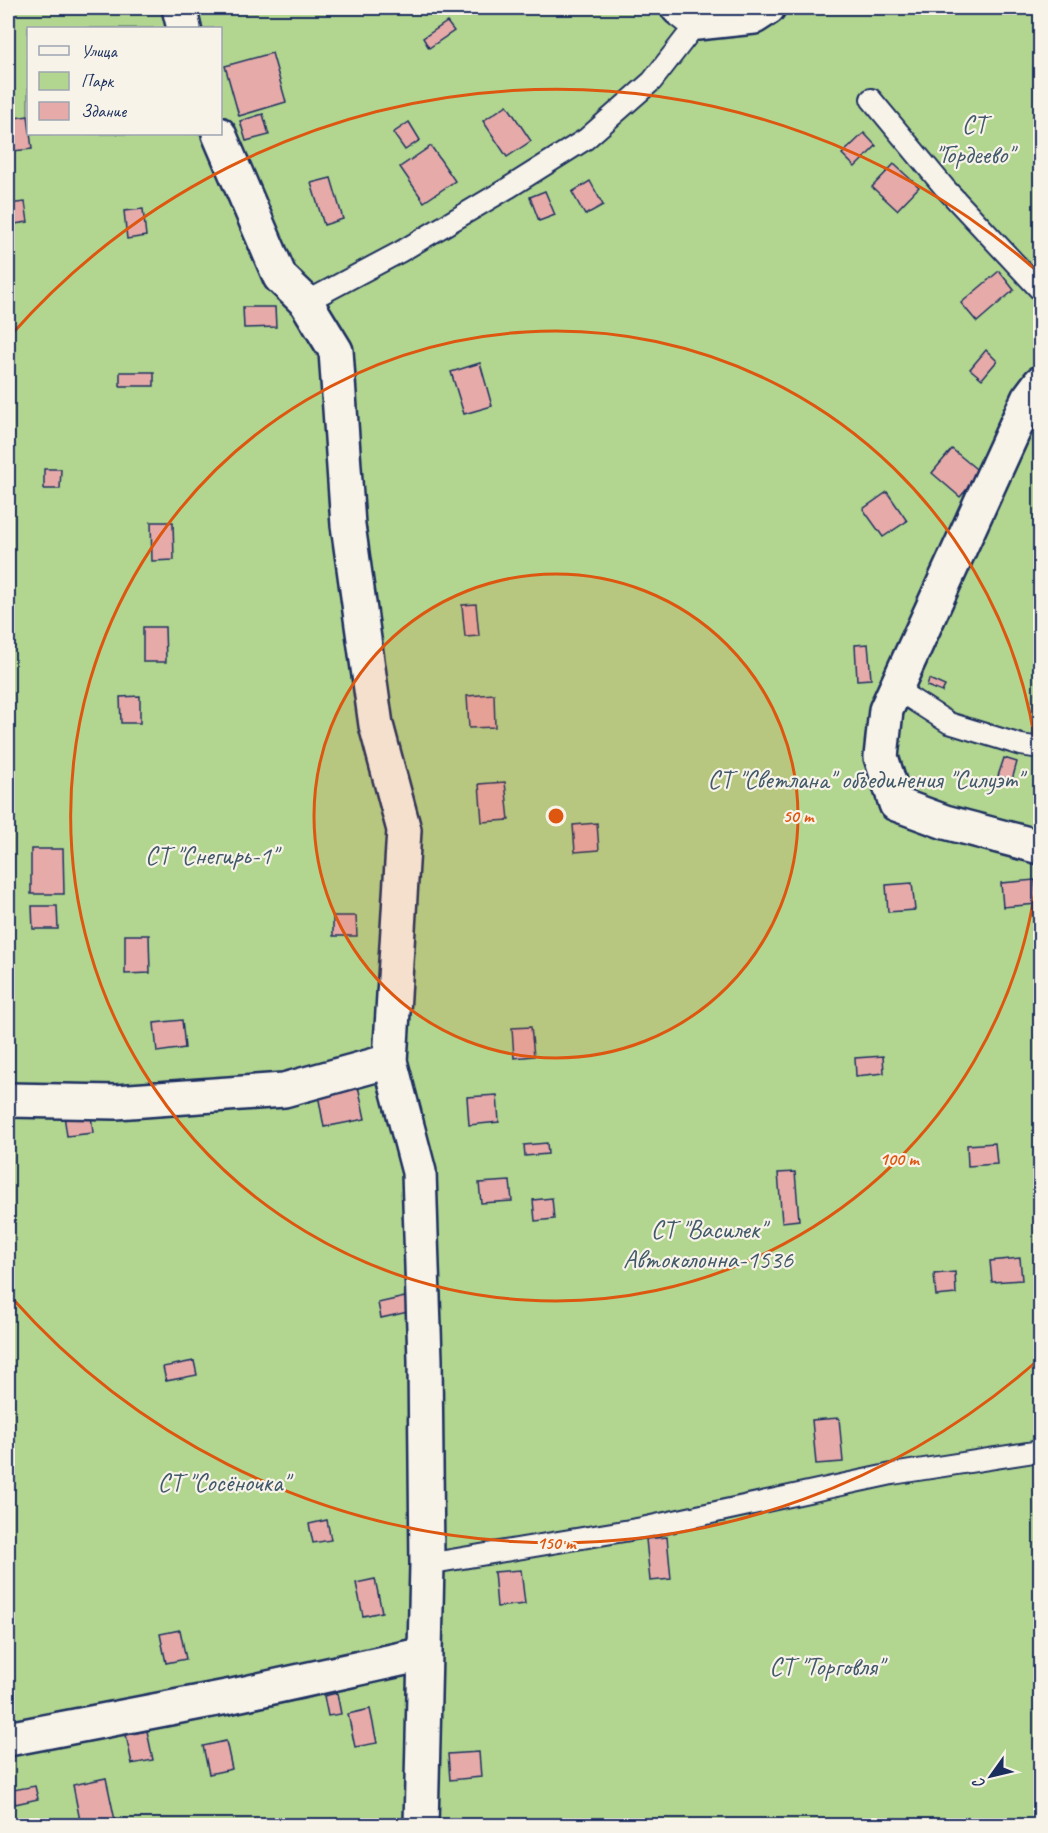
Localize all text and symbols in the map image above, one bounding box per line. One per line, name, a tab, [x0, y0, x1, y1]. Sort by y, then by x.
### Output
legend	[27, 27, 222, 135]
text: Улица	[81, 40, 118, 62]
text: Парк	[81, 70, 115, 92]
text: Здание	[81, 100, 127, 122]
park label: СТ "Гордеево"	[935, 108, 1018, 171]
park label: СТ "Светлана" объединения "Силуэт"	[707, 763, 1027, 796]
text: 50 m	[783, 805, 815, 827]
centre of rings	[546, 806, 566, 826]
park label: СТ "Снегирь-1"	[145, 839, 282, 872]
text: 100 m	[880, 1148, 920, 1170]
park label: СТ "Василек" Автоколонна-1536	[623, 1213, 794, 1276]
park label: СТ "Сосёночка"	[157, 1466, 293, 1499]
text: 150 m	[537, 1532, 577, 1554]
park label: СТ "Торговля"	[769, 1650, 888, 1683]
north arrow	[961, 1746, 1021, 1806]
text: С	[968, 1773, 990, 1793]

